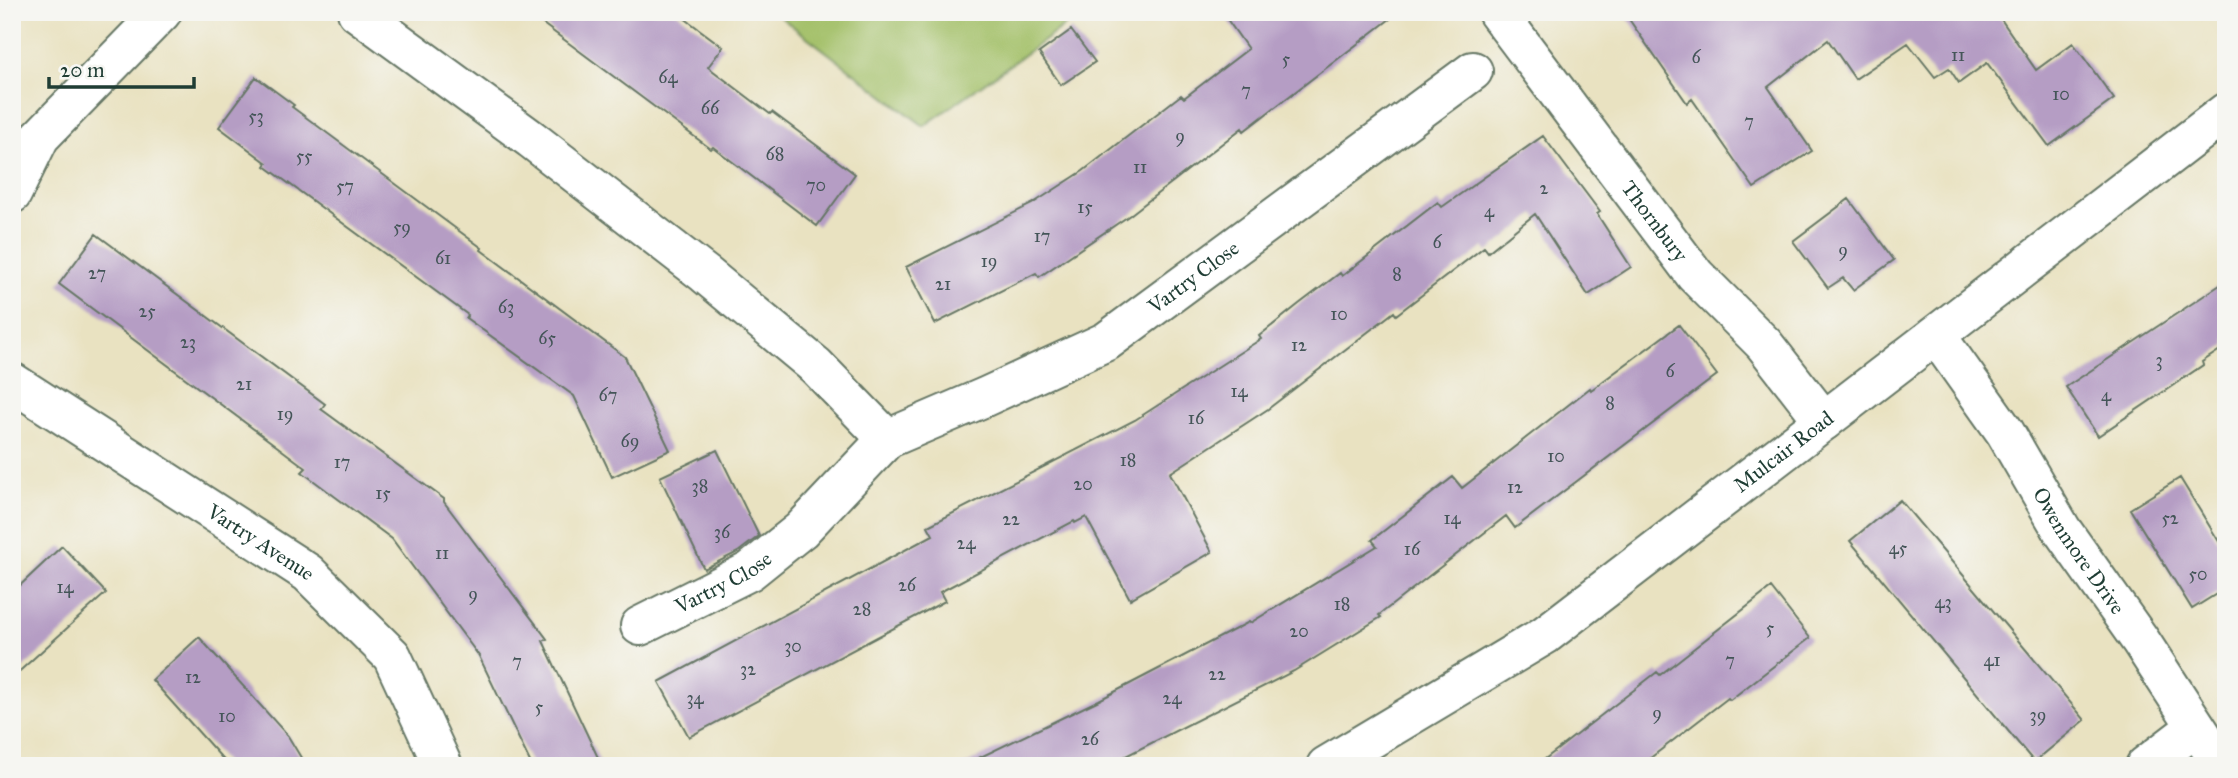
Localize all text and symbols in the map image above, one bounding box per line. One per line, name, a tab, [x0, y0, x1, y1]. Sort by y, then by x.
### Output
house number: 11	[1951, 44, 1965, 66]
scale bar	[49, 46, 194, 90]
house number: 6	[1691, 46, 1701, 68]
house number: 5	[1282, 48, 1291, 70]
text: 20 m	[60, 57, 105, 83]
house number: 64	[658, 66, 679, 88]
house number: 7	[1241, 79, 1251, 101]
house number: 10	[2052, 83, 2070, 105]
house number: 66	[701, 97, 720, 119]
house number: 53	[248, 105, 264, 127]
house number: 7	[1744, 110, 1754, 132]
house number: 9	[1175, 125, 1185, 147]
house number: 68	[766, 143, 784, 165]
house number: 55	[296, 145, 313, 167]
house number: 11	[1133, 156, 1147, 178]
house number: 70	[806, 174, 826, 196]
house number: 57	[336, 175, 354, 197]
street label: Thornbury	[1616, 176, 1694, 268]
house number: 2	[1540, 177, 1549, 199]
house number: 15	[1077, 196, 1093, 218]
house number: 4	[1484, 200, 1495, 222]
house number: 59	[393, 216, 411, 238]
house number: 17	[1034, 225, 1050, 247]
house number: 6	[1432, 231, 1442, 253]
street label: Vartry Close	[1142, 235, 1244, 320]
house number: 9	[1838, 239, 1848, 261]
house number: 61	[435, 247, 451, 269]
house number: 19	[981, 250, 997, 272]
house number: 27	[88, 262, 106, 284]
house number: 8	[1392, 263, 1402, 285]
house number: 21	[935, 273, 951, 295]
house number: 63	[498, 296, 514, 318]
house number: 25	[138, 300, 156, 322]
house number: 10	[1330, 303, 1348, 325]
house number: 65	[538, 327, 556, 349]
house number: 23	[180, 331, 196, 353]
house number: 12	[1291, 334, 1307, 356]
house number: 3	[2155, 349, 2163, 371]
house number: 6	[1665, 360, 1675, 382]
house number: 21	[236, 373, 252, 395]
house number: 14	[1230, 380, 1249, 402]
house number: 67	[599, 384, 617, 406]
house number: 4	[2101, 384, 2112, 406]
house number: 8	[1605, 392, 1615, 414]
house number: 19	[277, 403, 293, 425]
street label: Mulcair Road	[1728, 405, 1839, 498]
house number: 16	[1188, 407, 1205, 429]
house number: 69	[621, 430, 639, 452]
house number: 10	[1547, 445, 1565, 467]
house number: 18	[1120, 449, 1136, 471]
house number: 17	[334, 451, 350, 473]
house number: 20	[1073, 473, 1093, 495]
house number: 38	[692, 475, 708, 497]
house number: 12	[1507, 476, 1523, 498]
house number: 15	[375, 482, 391, 504]
street label: Owenmore Drive	[2027, 483, 2131, 620]
street label: Vartry Avenue	[201, 498, 321, 586]
house number: 14	[1443, 507, 1462, 529]
house number: 52	[2161, 507, 2179, 529]
house number: 22	[1002, 508, 1020, 530]
house number: 36	[714, 521, 731, 543]
house number: 24	[957, 532, 976, 554]
house number: 45	[1889, 537, 1908, 559]
house number: 16	[1404, 538, 1421, 560]
house number: 11	[435, 542, 449, 564]
street label: Vartry Close	[670, 545, 777, 620]
house number: 50	[2189, 563, 2207, 585]
house number: 26	[898, 574, 917, 596]
house number: 14	[56, 576, 75, 598]
house number: 9	[468, 583, 478, 605]
house number: 43	[1934, 591, 1952, 613]
house number: 18	[1334, 593, 1350, 615]
house number: 28	[853, 598, 871, 620]
house number: 5	[1766, 617, 1775, 639]
house number: 20	[1289, 620, 1309, 642]
house number: 30	[784, 635, 802, 657]
house number: 7	[1725, 649, 1735, 671]
house number: 41	[1983, 649, 2001, 671]
house number: 7	[512, 650, 522, 672]
house number: 32	[740, 658, 756, 680]
house number: 22	[1208, 663, 1226, 685]
house number: 12	[185, 666, 201, 688]
house number: 34	[686, 687, 705, 709]
house number: 24	[1163, 687, 1182, 709]
house number: 5	[535, 696, 544, 718]
house number: 9	[1652, 702, 1662, 724]
house number: 39	[2030, 704, 2046, 726]
house number: 10	[218, 705, 236, 727]
house number: 26	[1081, 728, 1100, 750]

